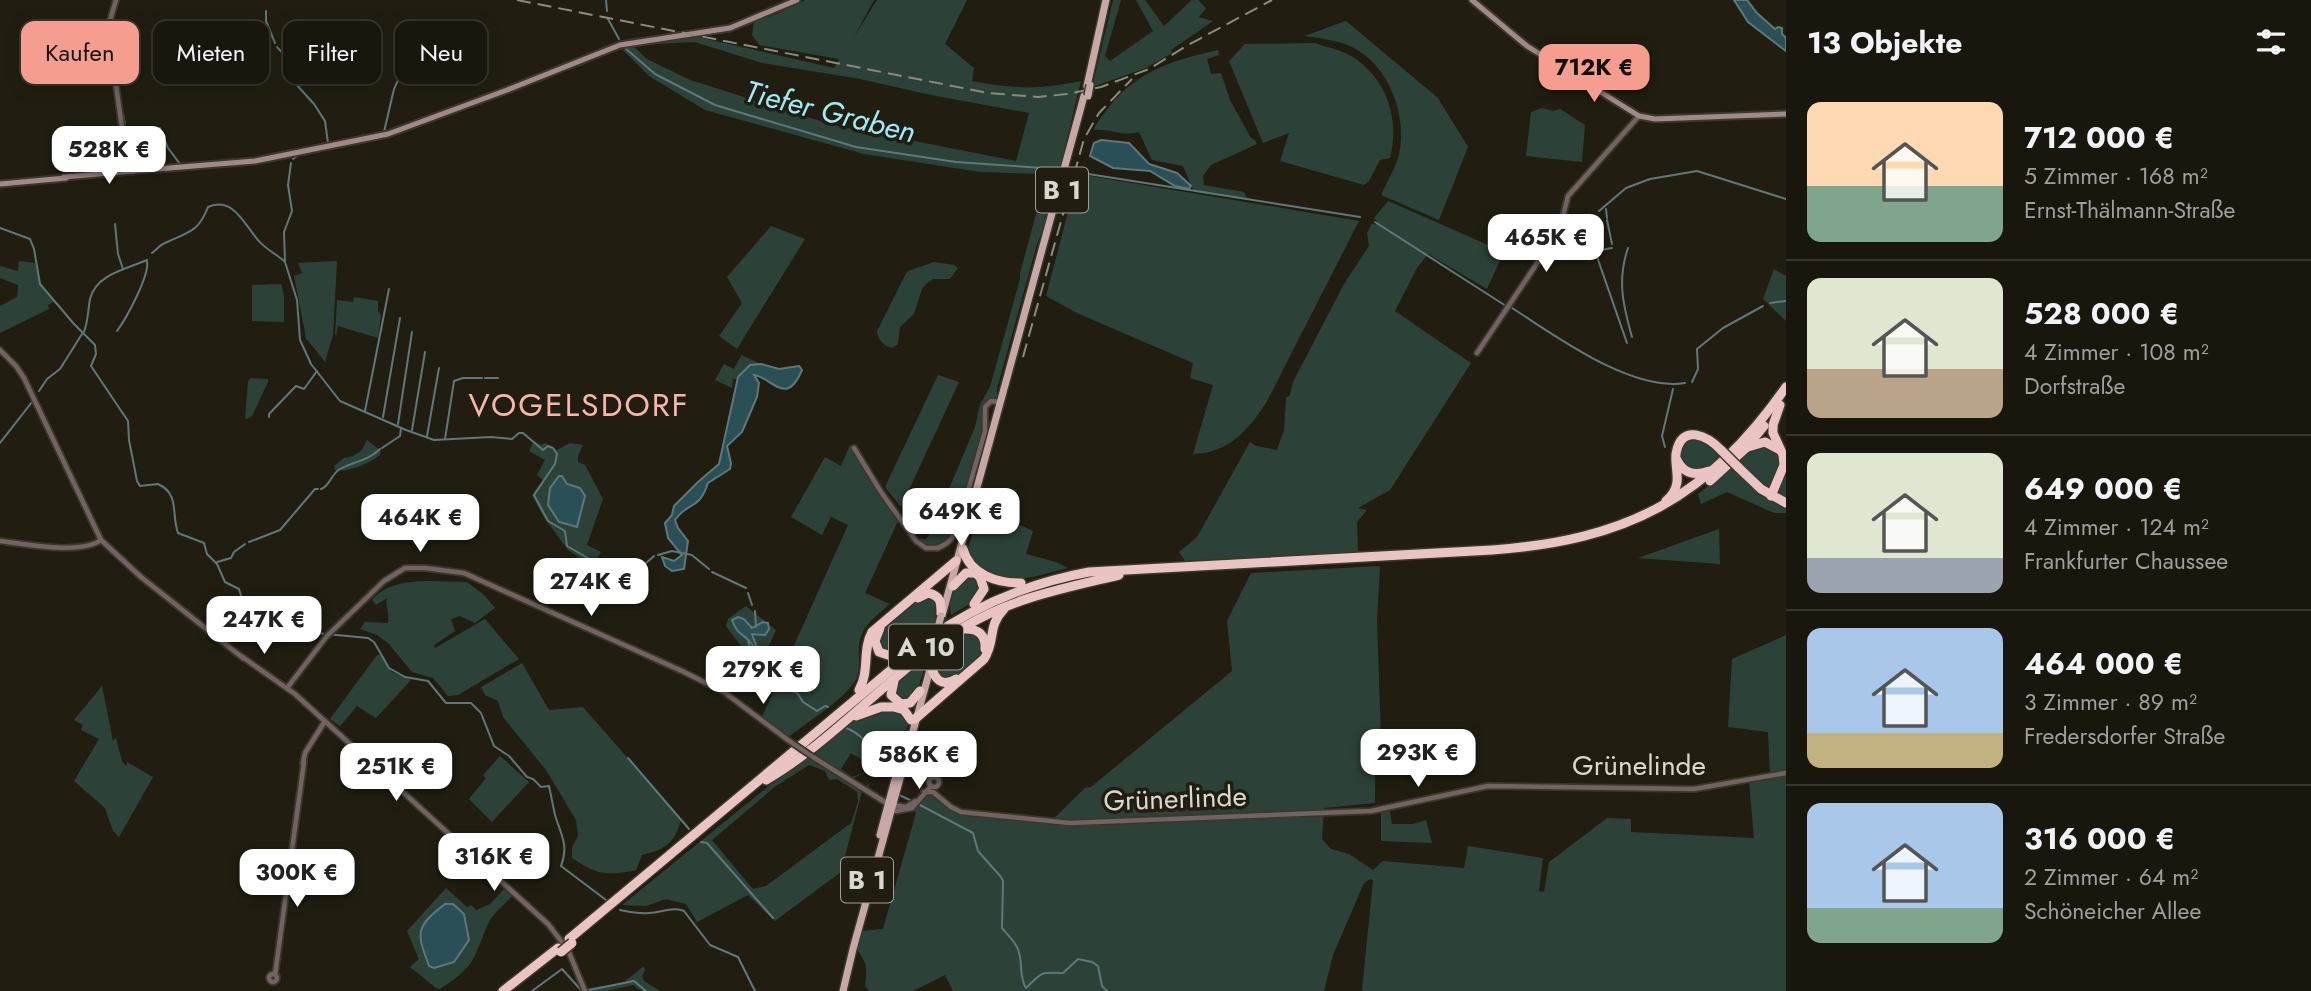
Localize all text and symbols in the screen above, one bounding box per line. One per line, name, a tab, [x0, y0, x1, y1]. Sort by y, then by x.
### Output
chip: Kaufen	[21, 21, 139, 84]
chip: Mieten	[153, 21, 269, 84]
chip: Filter	[283, 21, 381, 84]
chip: Neu	[395, 21, 487, 84]
text: 13 Objekte	[1807, 21, 1962, 64]
icon: filters	[2252, 23, 2290, 61]
pin: 712K €	[1537, 44, 1651, 104]
text: 712K €	[1555, 50, 1633, 84]
water label: Tiefer Graben	[740, 70, 920, 153]
text: 712 000 €	[2024, 116, 2174, 159]
pin: 528K €	[52, 127, 166, 186]
icon: home	[1863, 130, 1947, 214]
text: 528K €	[68, 132, 150, 166]
text: 5 Zimmer · 168 m²	[2024, 159, 2208, 193]
road number: B 1	[1036, 168, 1088, 212]
text: Ernst-Thälmann-Straße	[2024, 193, 2235, 227]
pin: 465K €	[1489, 215, 1603, 274]
text: 465K €	[1504, 220, 1588, 254]
text: 528 000 €	[2024, 292, 2179, 335]
icon: home	[1863, 306, 1947, 390]
text: 4 Zimmer · 108 m²	[2024, 335, 2209, 369]
text: Dorfstraße	[2024, 369, 2125, 403]
district label: VOGELSDORF	[468, 382, 690, 428]
text: 649 000 €	[2024, 467, 2182, 510]
icon: home	[1863, 481, 1947, 565]
pin: 649K €	[904, 489, 1018, 548]
pin: 464K €	[363, 494, 477, 554]
text: 649K €	[919, 494, 1003, 528]
text: 464K €	[377, 500, 463, 534]
text: 4 Zimmer · 124 m²	[2024, 510, 2209, 544]
text: Frankfurter Chaussee	[2024, 544, 2228, 578]
pin: 274K €	[534, 558, 648, 618]
text: 274K €	[549, 564, 633, 598]
pin: 247K €	[207, 596, 321, 656]
text: 247K €	[222, 602, 306, 636]
road number: A 10	[889, 624, 963, 670]
text: 464 000 €	[2024, 642, 2183, 685]
pin: 279K €	[706, 646, 820, 706]
text: 279K €	[722, 652, 804, 686]
icon: home	[1863, 656, 1947, 740]
text: 3 Zimmer · 89 m²	[2024, 685, 2197, 719]
text: Fredersdorfer Straße	[2024, 719, 2225, 753]
pin: 293K €	[1361, 730, 1475, 789]
pin: 586K €	[862, 732, 976, 791]
text: 293K €	[1377, 735, 1459, 769]
text: 586K €	[878, 737, 960, 771]
pin: 251K €	[339, 744, 453, 803]
street label: Grünelinde	[1572, 745, 1706, 786]
text: 251K €	[356, 749, 436, 783]
street label: Grünerlinde	[1103, 776, 1247, 821]
text: 316 000 €	[2024, 817, 2175, 860]
icon: home	[1863, 831, 1947, 915]
pin: 316K €	[437, 834, 551, 893]
text: 316K €	[454, 839, 534, 873]
pin: 300K €	[240, 850, 354, 909]
text: 300K €	[256, 855, 338, 889]
road number: B 1	[841, 858, 893, 902]
text: 2 Zimmer · 64 m²	[2024, 860, 2198, 894]
text: Schöneicher Allee	[2024, 894, 2201, 928]

